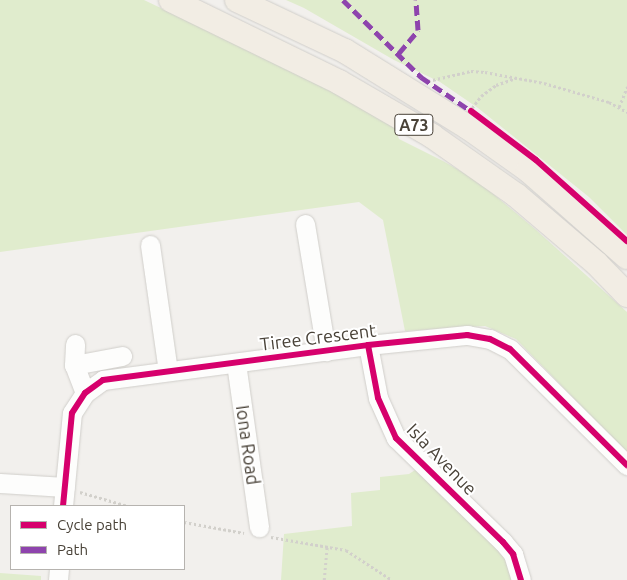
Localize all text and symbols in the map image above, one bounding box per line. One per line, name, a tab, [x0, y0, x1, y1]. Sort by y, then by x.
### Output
road number: A73	[394, 112, 434, 138]
street label: Tiree Crescent	[259, 319, 377, 355]
street label: Iona Road	[232, 404, 264, 486]
street label: Isla Avenue	[403, 419, 481, 499]
legend	[10, 505, 185, 570]
text: Cycle path	[57, 516, 127, 533]
text: Path	[57, 541, 88, 558]

